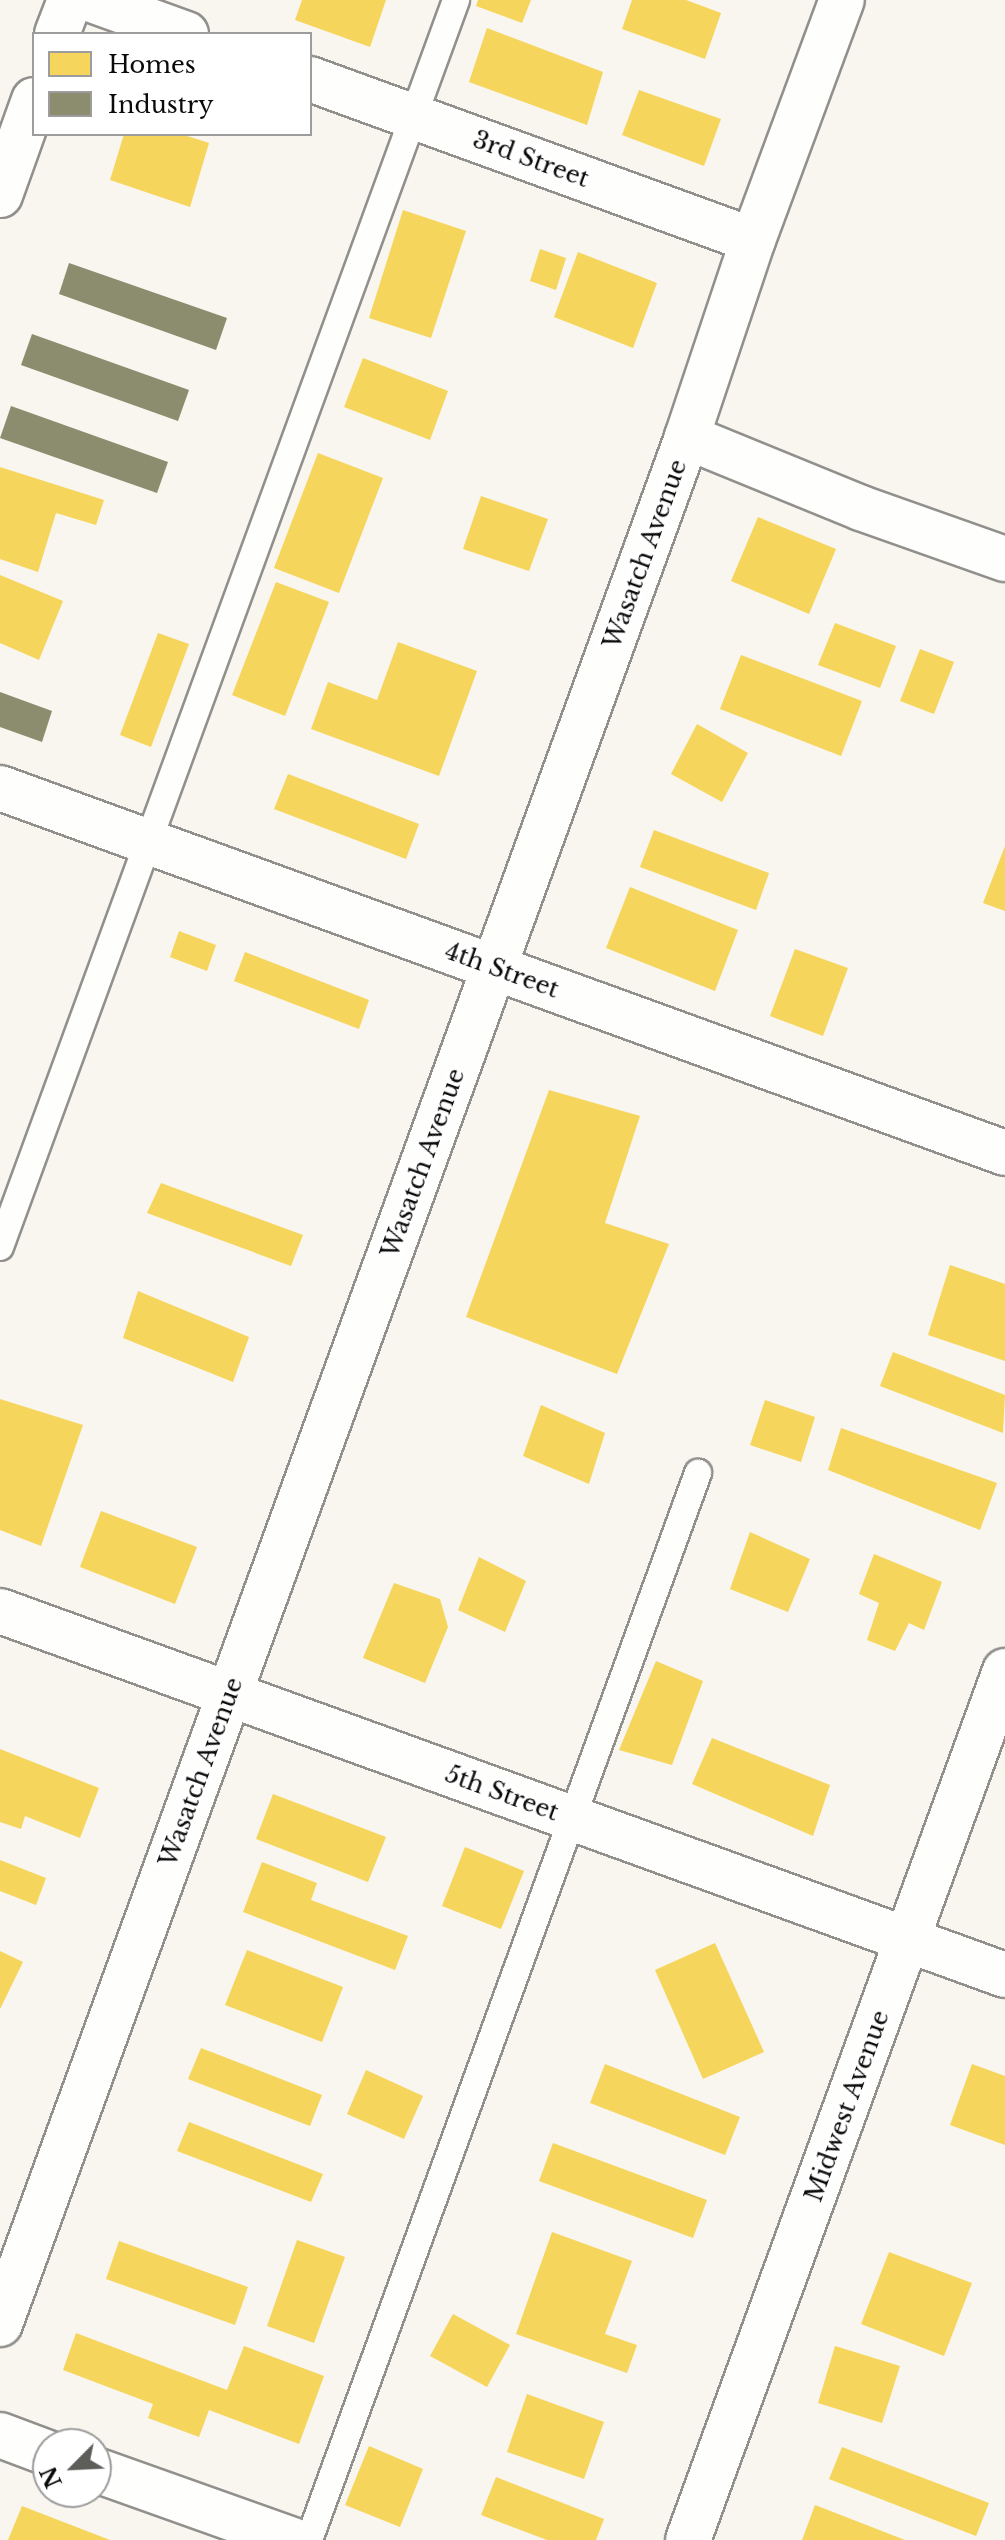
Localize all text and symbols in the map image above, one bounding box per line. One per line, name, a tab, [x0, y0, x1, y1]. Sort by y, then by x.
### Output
legend	[32, 32, 312, 136]
text: Homes	[108, 50, 196, 79]
text: Industry	[108, 90, 214, 119]
street label: 3rd Street	[469, 125, 593, 193]
street label: Wasatch Avenue	[597, 455, 693, 653]
street label: 4th Street	[441, 936, 563, 1004]
street label: Wasatch Avenue	[375, 1064, 471, 1262]
street label: Wasatch Avenue	[153, 1673, 249, 1871]
street label: 5th Street	[441, 1759, 563, 1827]
street label: Midwest Avenue	[799, 2006, 895, 2206]
north arrow	[32, 2428, 112, 2508]
text: N	[35, 2462, 68, 2492]

